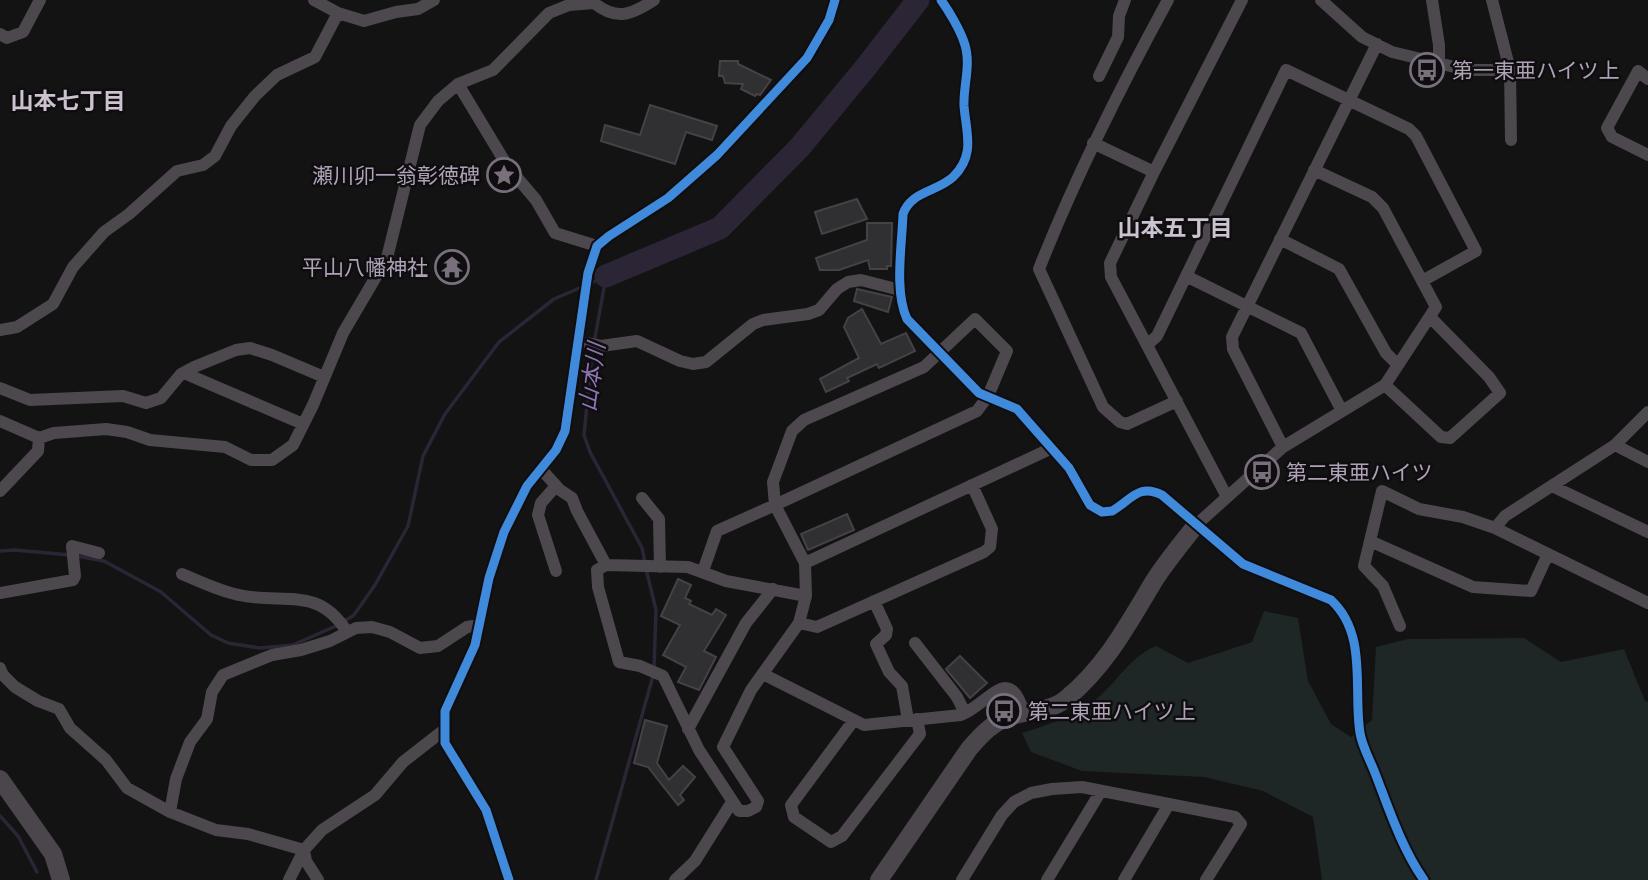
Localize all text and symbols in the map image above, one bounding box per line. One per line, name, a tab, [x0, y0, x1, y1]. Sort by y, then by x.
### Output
bus stop icon: 第一東亜ハイツ上	[1408, 51, 1446, 89]
place label: 第一東亜ハイツ上	[1452, 58, 1620, 83]
district label: 山本七丁目	[11, 87, 126, 115]
place icon: 瀬川卯一翁彰徳碑	[485, 156, 523, 194]
place label: 瀬川卯一翁彰徳碑	[312, 163, 480, 188]
district label: 山本五丁目	[1118, 214, 1233, 242]
temple icon: 平山八幡神社	[433, 248, 471, 286]
place label: 平山八幡神社	[302, 255, 428, 280]
water label: 山本川	[573, 338, 611, 413]
bus stop icon: 第二東亜ハイツ	[1243, 453, 1281, 491]
place label: 第二東亜ハイツ	[1286, 460, 1433, 485]
bus stop icon: 第二東亜ハイツ上	[985, 692, 1023, 730]
place label: 第二東亜ハイツ上	[1028, 699, 1196, 724]

